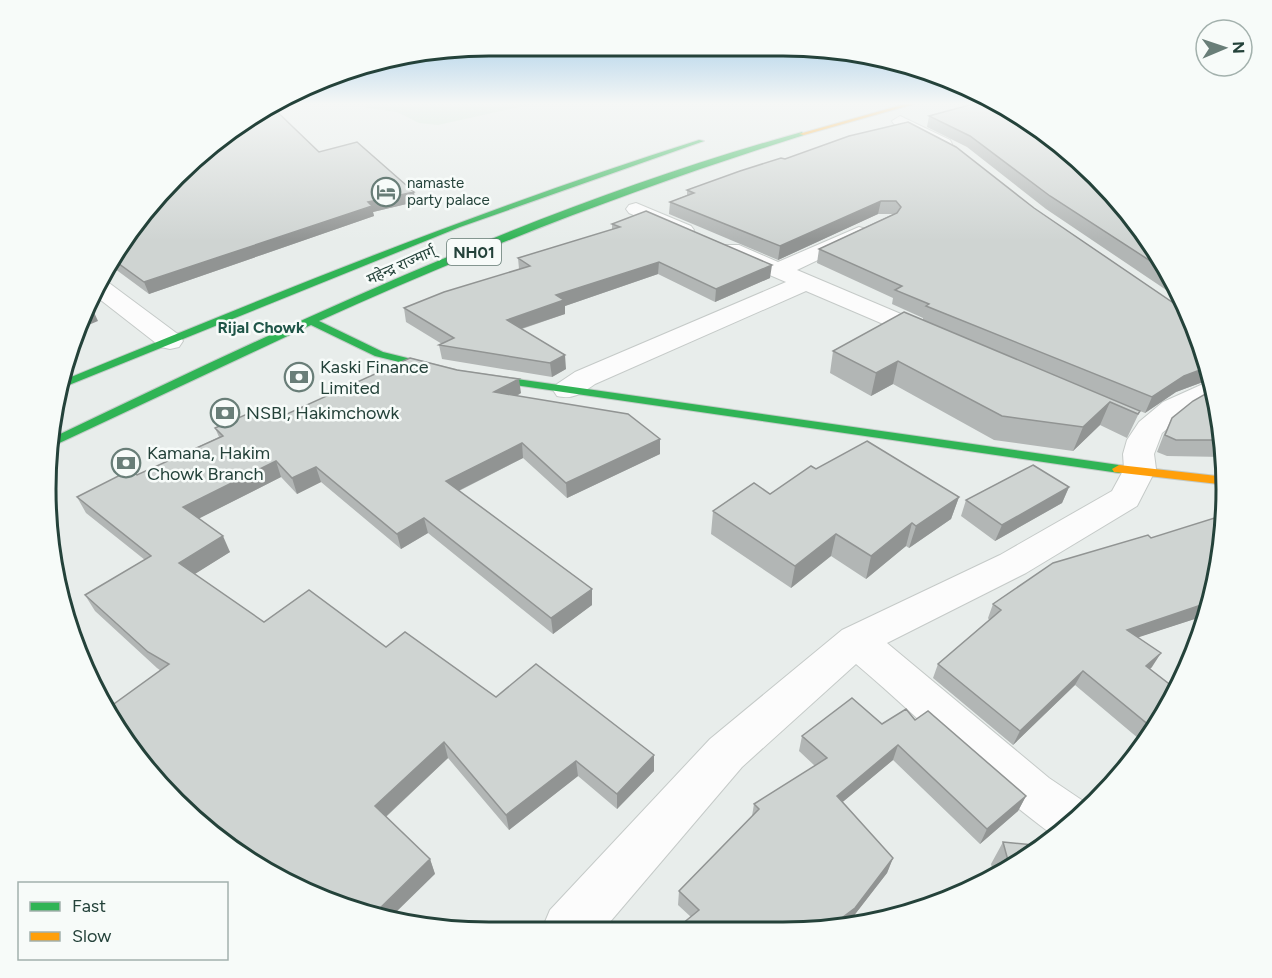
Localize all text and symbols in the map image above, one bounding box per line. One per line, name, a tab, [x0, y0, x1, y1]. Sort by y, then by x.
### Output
north arrow	[1194, 18, 1254, 78]
text: N	[1229, 41, 1248, 54]
place label: namaste party palace	[407, 174, 490, 209]
hotel icon: namaste party palace	[370, 176, 402, 208]
road number: NH01	[447, 239, 501, 265]
street label: महेन्द्र राज्मार्ग्	[364, 241, 440, 289]
district label: Rijal Chowk	[217, 318, 305, 337]
place label: Kaski Finance Limited	[320, 356, 429, 399]
bank icon: Kaski Finance Limited	[283, 361, 315, 393]
bank icon: NSBI, Hakimchowk	[209, 397, 241, 429]
place label: NSBI, Hakimchowk	[246, 402, 399, 424]
place label: Kamana, Hakim Chowk Branch	[147, 442, 270, 485]
bank icon: Kamana, Hakim Chowk Branch	[110, 447, 142, 479]
legend	[18, 882, 228, 960]
text: Fast	[72, 895, 106, 917]
text: Slow	[72, 925, 111, 947]

